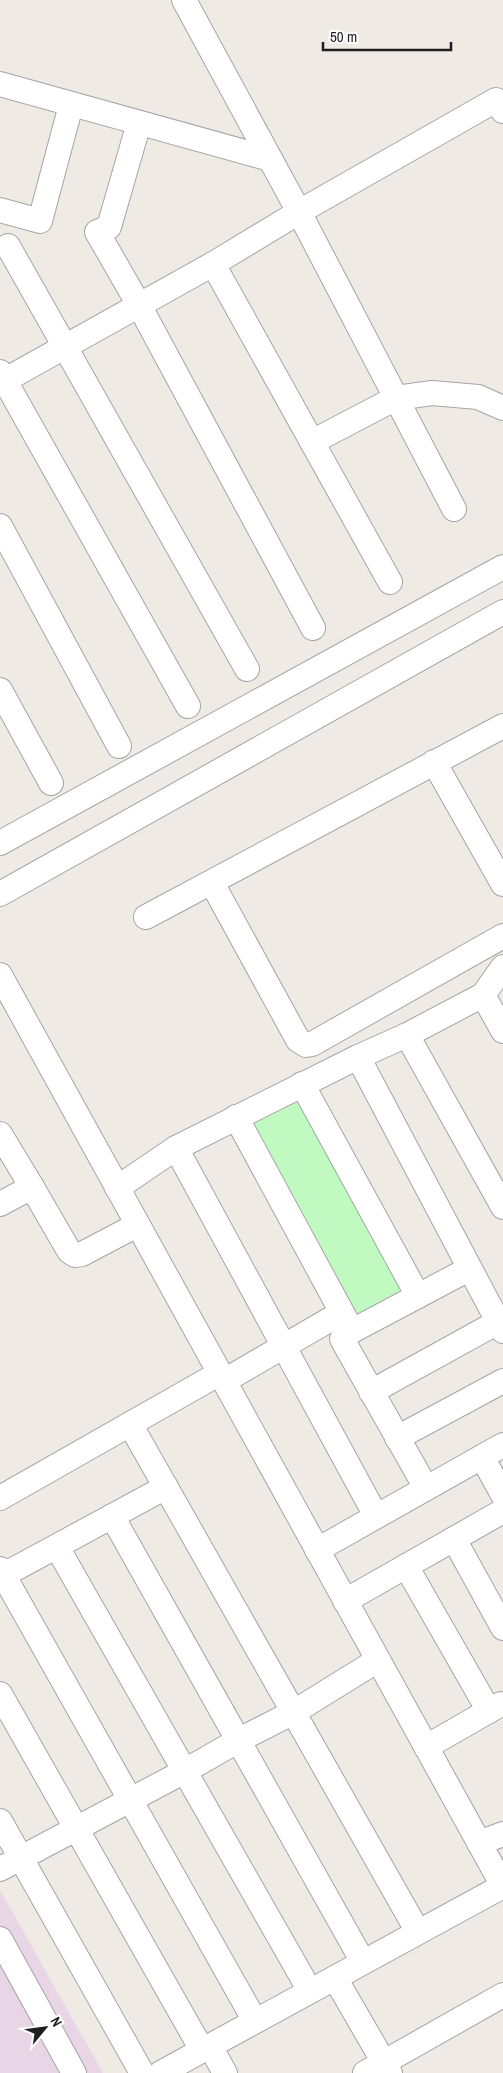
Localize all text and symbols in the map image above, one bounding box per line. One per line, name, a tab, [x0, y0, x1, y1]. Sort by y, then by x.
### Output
scale bar	[323, 20, 450, 52]
text: 50 m	[330, 26, 357, 47]
north arrow	[20, 2003, 70, 2053]
text: N	[46, 2014, 66, 2030]

